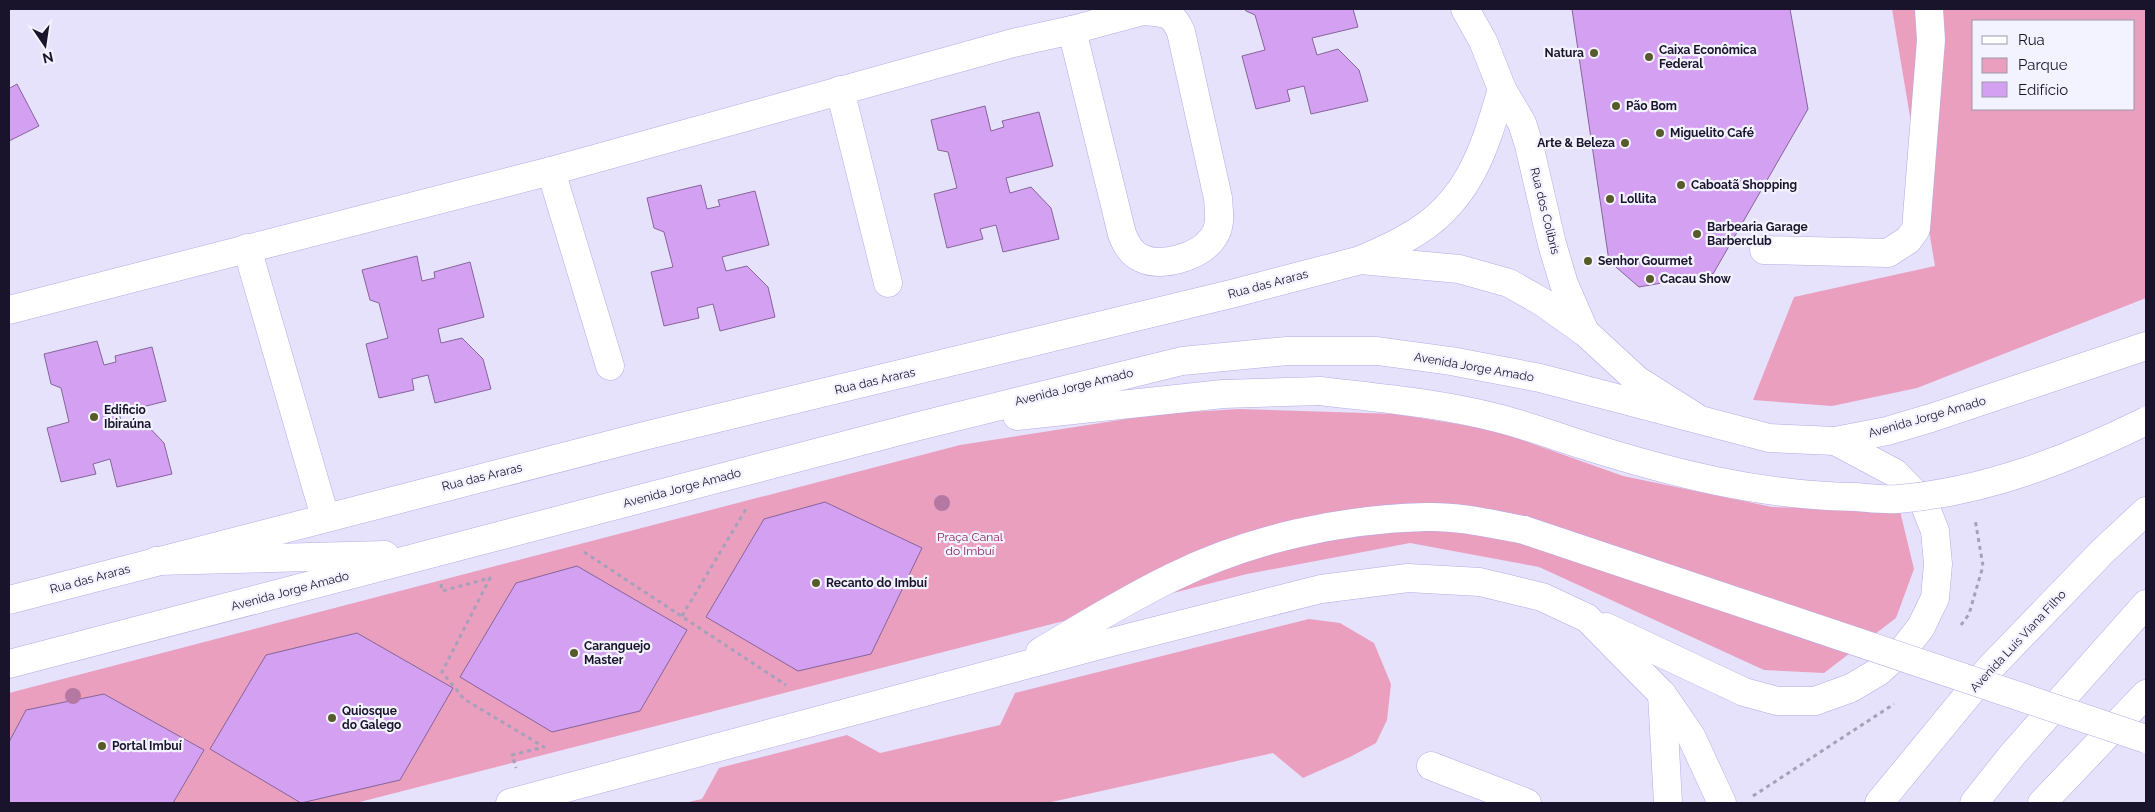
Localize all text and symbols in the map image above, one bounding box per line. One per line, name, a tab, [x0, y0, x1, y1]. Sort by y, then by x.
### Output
north arrow	[20, 20, 70, 70]
legend	[1972, 20, 2135, 110]
text: Rua	[2018, 31, 2045, 49]
place label: Caixa Econômica Federal	[1659, 43, 1757, 71]
place label: Natura	[1545, 46, 1584, 60]
marker: Natura	[1588, 47, 1600, 59]
text: N	[41, 49, 55, 67]
marker: Caixa Econômica Federal	[1643, 51, 1655, 63]
text: Parque	[2018, 56, 2068, 74]
text: Edifício	[2018, 81, 2068, 99]
place label: Pão Bom	[1626, 99, 1677, 113]
marker: Pão Bom	[1610, 100, 1622, 112]
place label: Miguelito Café	[1670, 126, 1754, 140]
marker: Miguelito Café	[1654, 127, 1666, 139]
place label: Arte & Beleza	[1537, 136, 1615, 150]
marker: Arte & Beleza	[1619, 137, 1631, 149]
street label: Rua dos Colibris	[1527, 166, 1563, 256]
place label: Caboatã Shopping	[1691, 178, 1797, 192]
marker: Caboatã Shopping	[1675, 179, 1687, 191]
place label: Lollita	[1620, 192, 1657, 206]
marker: Lollita	[1604, 193, 1616, 205]
place label: Barbearia Garage Barberclub	[1707, 220, 1808, 248]
marker: Barbearia Garage Barberclub	[1691, 228, 1703, 240]
place label: Senhor Gourmet	[1598, 254, 1693, 268]
marker: Senhor Gourmet	[1582, 255, 1594, 267]
street label: Rua das Araras	[1226, 267, 1310, 301]
place label: Cacau Show	[1660, 272, 1732, 286]
marker: Cacau Show	[1644, 273, 1656, 285]
street label: Avenida Jorge Amado	[1413, 350, 1535, 384]
street label: Rua das Araras	[833, 365, 917, 397]
street label: Avenida Jorge Amado	[1013, 366, 1135, 408]
street label: Avenida Jorge Amado	[1867, 394, 1987, 440]
place label: Edificio Ibiraúna	[104, 403, 151, 431]
marker: Edificio Ibiraúna	[88, 411, 100, 423]
street label: Rua das Araras	[440, 460, 524, 494]
street label: Avenida Jorge Amado	[621, 466, 743, 510]
park label: Praça Canal do Imbuí	[937, 530, 1004, 558]
street label: Rua das Araras	[48, 562, 132, 596]
street label: Avenida Jorge Amado	[229, 569, 351, 613]
place label: Recanto do Imbuí	[826, 576, 928, 590]
marker: Recanto do Imbuí	[810, 577, 822, 589]
street label: Avenida Luís Viana Filho	[1967, 587, 2069, 695]
place label: Caranguejo Master	[584, 639, 650, 667]
marker: Caranguejo Master	[568, 647, 580, 659]
place label: Quiosque do Galego	[342, 704, 401, 732]
marker: Quiosque do Galego	[326, 712, 338, 724]
place label: Portal Imbuí	[112, 739, 183, 753]
marker: Portal Imbuí	[96, 740, 108, 752]

